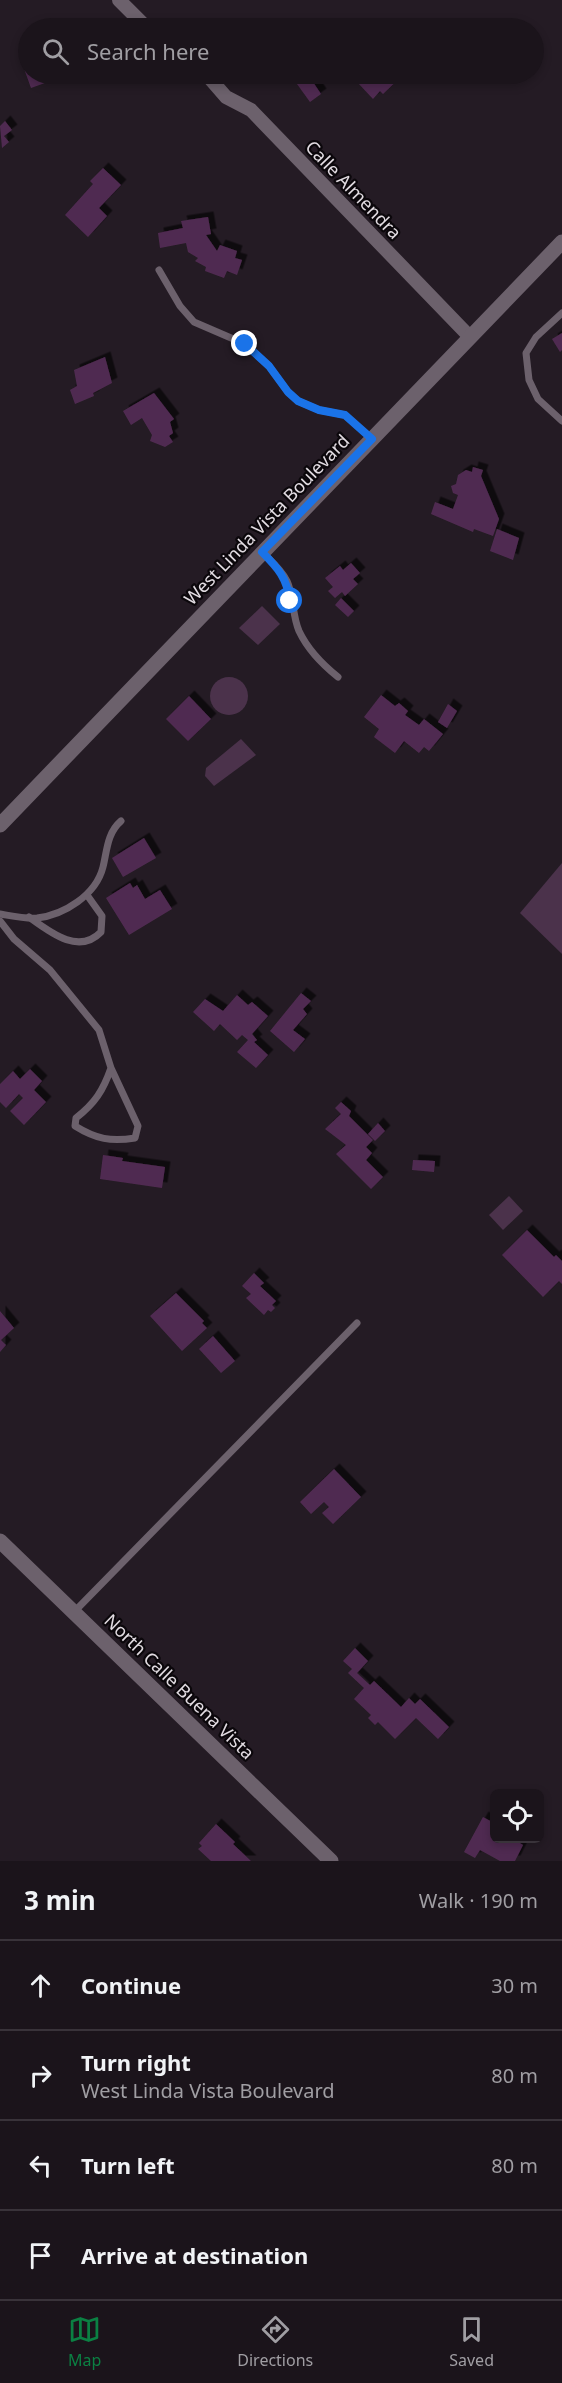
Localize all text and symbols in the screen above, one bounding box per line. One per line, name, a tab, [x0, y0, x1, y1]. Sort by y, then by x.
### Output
search box	[18, 18, 544, 84]
icon: search	[39, 35, 72, 68]
text: Search here	[87, 36, 209, 66]
street label: Calle Almendra	[301, 135, 407, 244]
route end	[231, 330, 257, 356]
street label: West Linda Vista Boulevard	[178, 429, 354, 610]
route start	[276, 587, 302, 613]
street label: North Calle Buena Vista	[100, 1608, 260, 1764]
map controls	[490, 1789, 544, 1843]
button: locate	[490, 1789, 544, 1843]
text: 3 min	[24, 1882, 96, 1918]
text: Walk · 190 m	[419, 1887, 538, 1914]
icon: ahead	[24, 1969, 57, 2002]
text: Continue	[81, 1970, 181, 2000]
text: 30 m	[491, 1972, 538, 1999]
text: Turn right	[81, 2047, 191, 2077]
icon: right	[24, 2059, 57, 2092]
text: 80 m	[491, 2062, 538, 2089]
text: West Linda Vista Boulevard	[81, 2077, 335, 2104]
icon: left	[24, 2149, 57, 2182]
text: Turn left	[81, 2150, 175, 2180]
text: 80 m	[491, 2152, 538, 2179]
icon: arrive	[24, 2239, 57, 2272]
text: Arrive at destination	[81, 2240, 308, 2270]
tab: Map	[68, 2313, 101, 2371]
tab: Directions	[237, 2313, 313, 2371]
tab: Saved	[449, 2313, 494, 2371]

